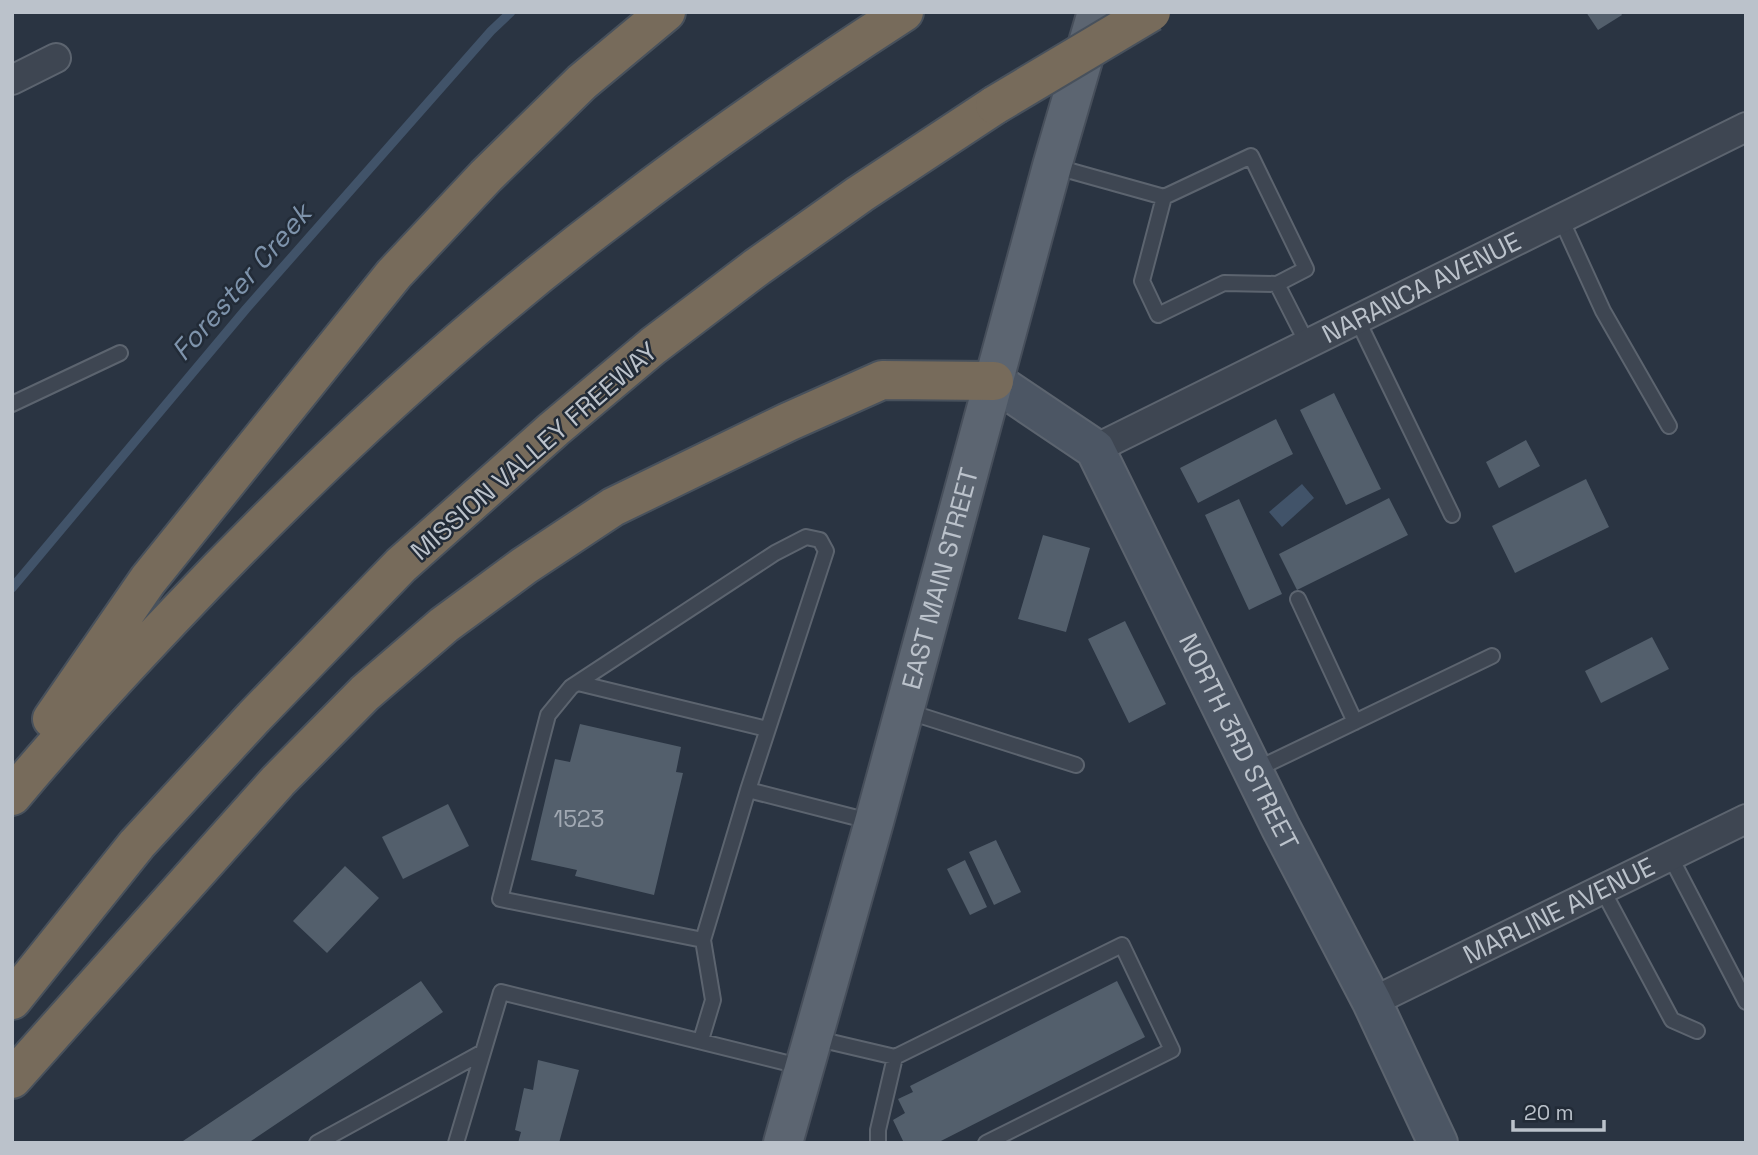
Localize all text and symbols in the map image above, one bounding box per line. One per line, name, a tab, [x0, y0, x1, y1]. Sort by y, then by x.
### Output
water label: Forester Creek	[163, 194, 321, 368]
street label: NARANCA AVENUE	[1316, 224, 1526, 351]
street label: MISSION VALLEY FREEWAY	[403, 334, 665, 568]
street label: EAST MAIN STREET	[894, 464, 986, 693]
street label: NORTH 3RD STREET	[1171, 628, 1307, 856]
house number: 1523	[554, 804, 604, 834]
street label: MARLINE AVENUE	[1457, 849, 1660, 972]
scale bar	[1513, 1088, 1604, 1132]
text: 20 m	[1524, 1099, 1574, 1126]

